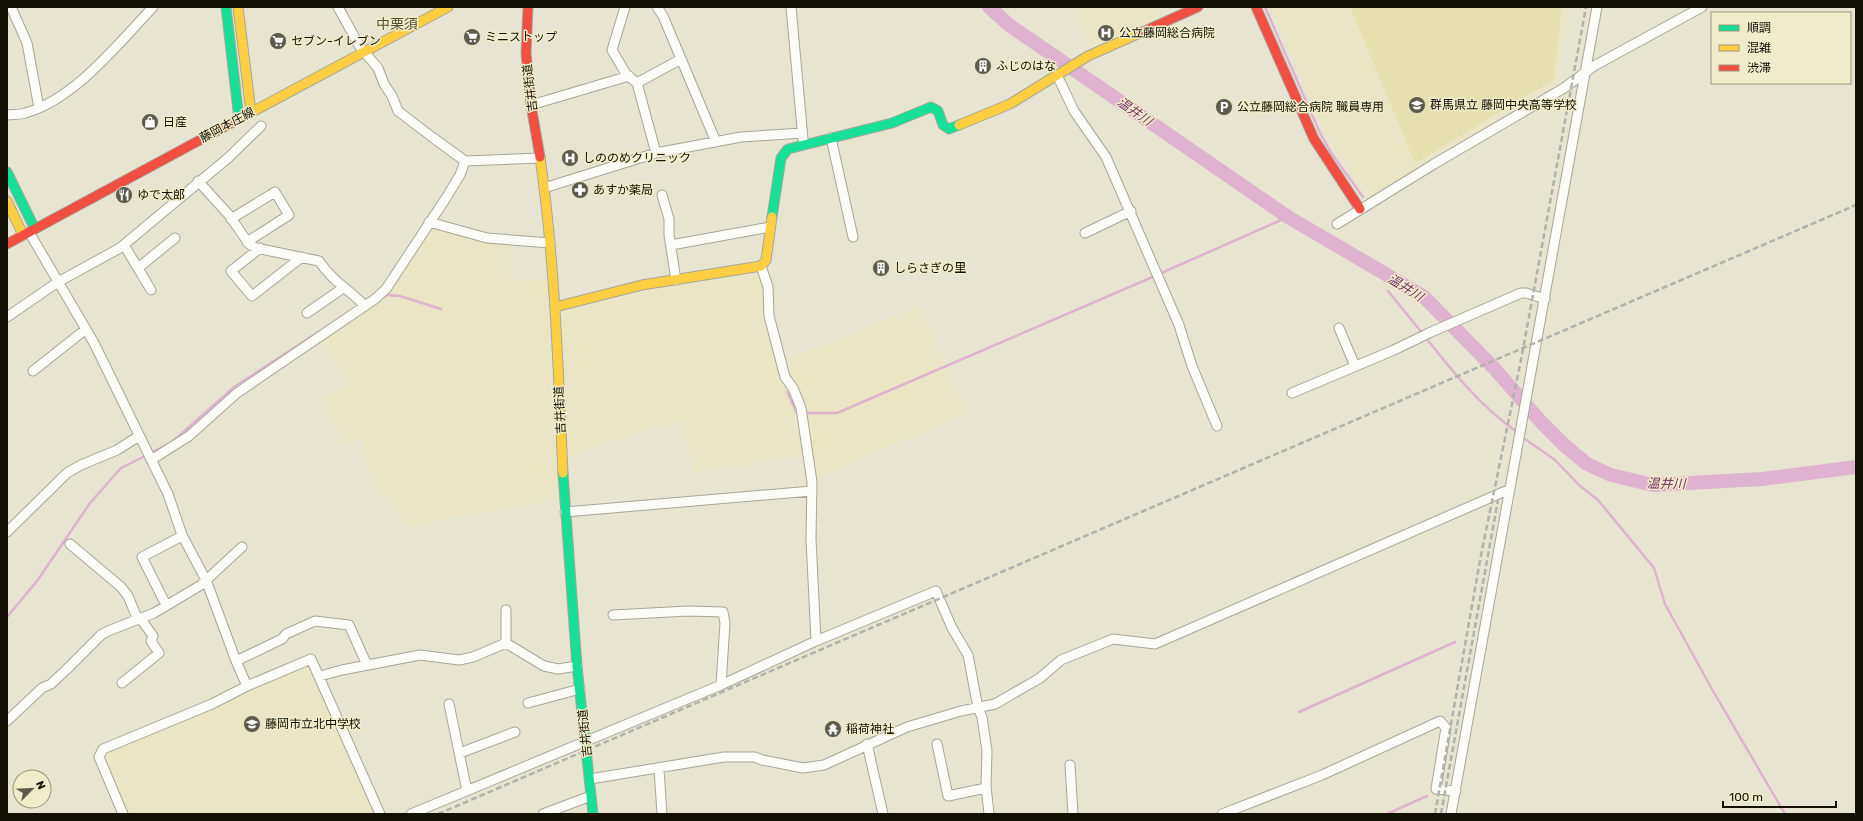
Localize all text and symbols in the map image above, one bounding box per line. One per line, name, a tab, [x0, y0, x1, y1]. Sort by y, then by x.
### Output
legend	[1711, 12, 1851, 84]
district label: 中栗須	[376, 16, 418, 33]
text: 順調	[1747, 21, 1771, 35]
hospital icon: 公立藤岡総合病院	[1096, 23, 1116, 43]
place label: 公立藤岡総合病院	[1119, 26, 1215, 40]
supermarket icon: ミニストップ	[462, 27, 482, 47]
place label: ミニストップ	[485, 30, 557, 44]
supermarket icon: セブン-イレブン	[268, 31, 288, 51]
place label: セブン-イレブン	[291, 34, 381, 48]
text: 混雑	[1747, 41, 1771, 55]
building icon: ふじのはな	[973, 56, 993, 76]
place label: ふじのはな	[996, 59, 1056, 73]
text: 渋滞	[1747, 61, 1771, 75]
street label: 吉井街道	[520, 63, 540, 113]
water label: 温井川	[1114, 94, 1157, 130]
school or university icon: 群馬県立 藤岡中央高等学校	[1407, 95, 1427, 115]
parking icon: 公立藤岡総合病院 職員専用	[1214, 97, 1234, 117]
place label: 群馬県立 藤岡中央高等学校	[1430, 98, 1577, 112]
place label: 公立藤岡総合病院 職員専用	[1237, 100, 1384, 114]
street label: 藤岡本庄線	[197, 105, 257, 145]
shop icon: 日産	[140, 112, 160, 132]
place label: 日産	[163, 115, 187, 129]
hospital icon: しののめクリニック	[560, 148, 580, 168]
place label: しののめクリニック	[583, 151, 691, 165]
pharmacy icon: あすか薬局	[570, 180, 590, 200]
place label: あすか薬局	[593, 183, 653, 197]
restaurant icon: ゆで太郎	[114, 185, 134, 205]
place label: ゆで太郎	[137, 188, 185, 202]
building icon: しらさぎの里	[871, 258, 891, 278]
place label: しらさぎの里	[894, 261, 966, 275]
water label: 温井川	[1385, 271, 1428, 305]
street label: 吉井街道	[552, 386, 568, 434]
water label: 温井川	[1646, 476, 1688, 491]
street label: 吉井街道	[576, 708, 594, 758]
school or university icon: 藤岡市立北中学校	[242, 714, 262, 734]
place label: 藤岡市立北中学校	[265, 717, 361, 731]
temple icon: 稲荷神社	[823, 719, 843, 739]
place label: 稲荷神社	[846, 722, 894, 736]
north arrow	[12, 769, 52, 809]
text: N	[33, 779, 48, 791]
scale bar	[1723, 783, 1836, 809]
text: 100 m	[1729, 790, 1763, 804]

